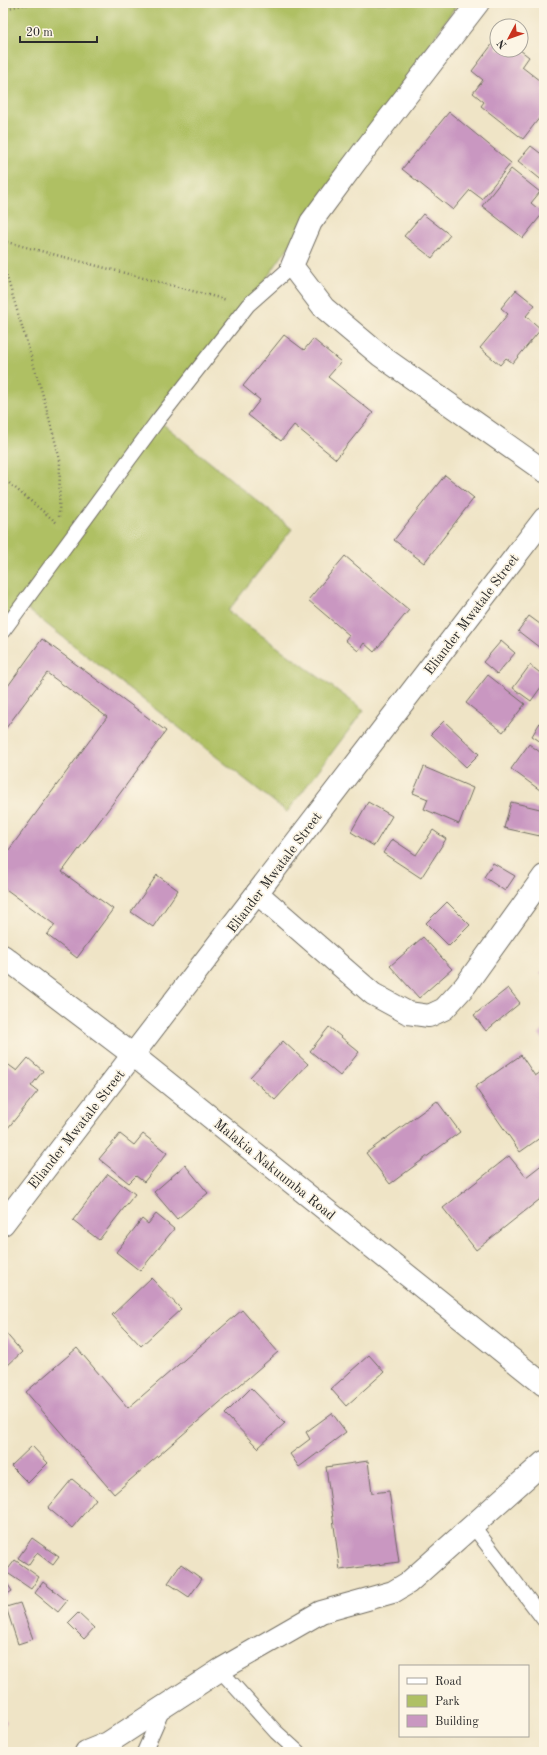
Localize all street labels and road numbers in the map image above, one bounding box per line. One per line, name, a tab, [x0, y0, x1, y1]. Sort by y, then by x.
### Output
street label: Eliander Mwatale Street	[422, 552, 522, 678]
street label: Eliander Mwatale Street	[225, 810, 325, 936]
street label: Eliander Mwatale Street	[26, 1067, 128, 1192]
street label: Malakia Nakuumba Road	[211, 1117, 338, 1223]

